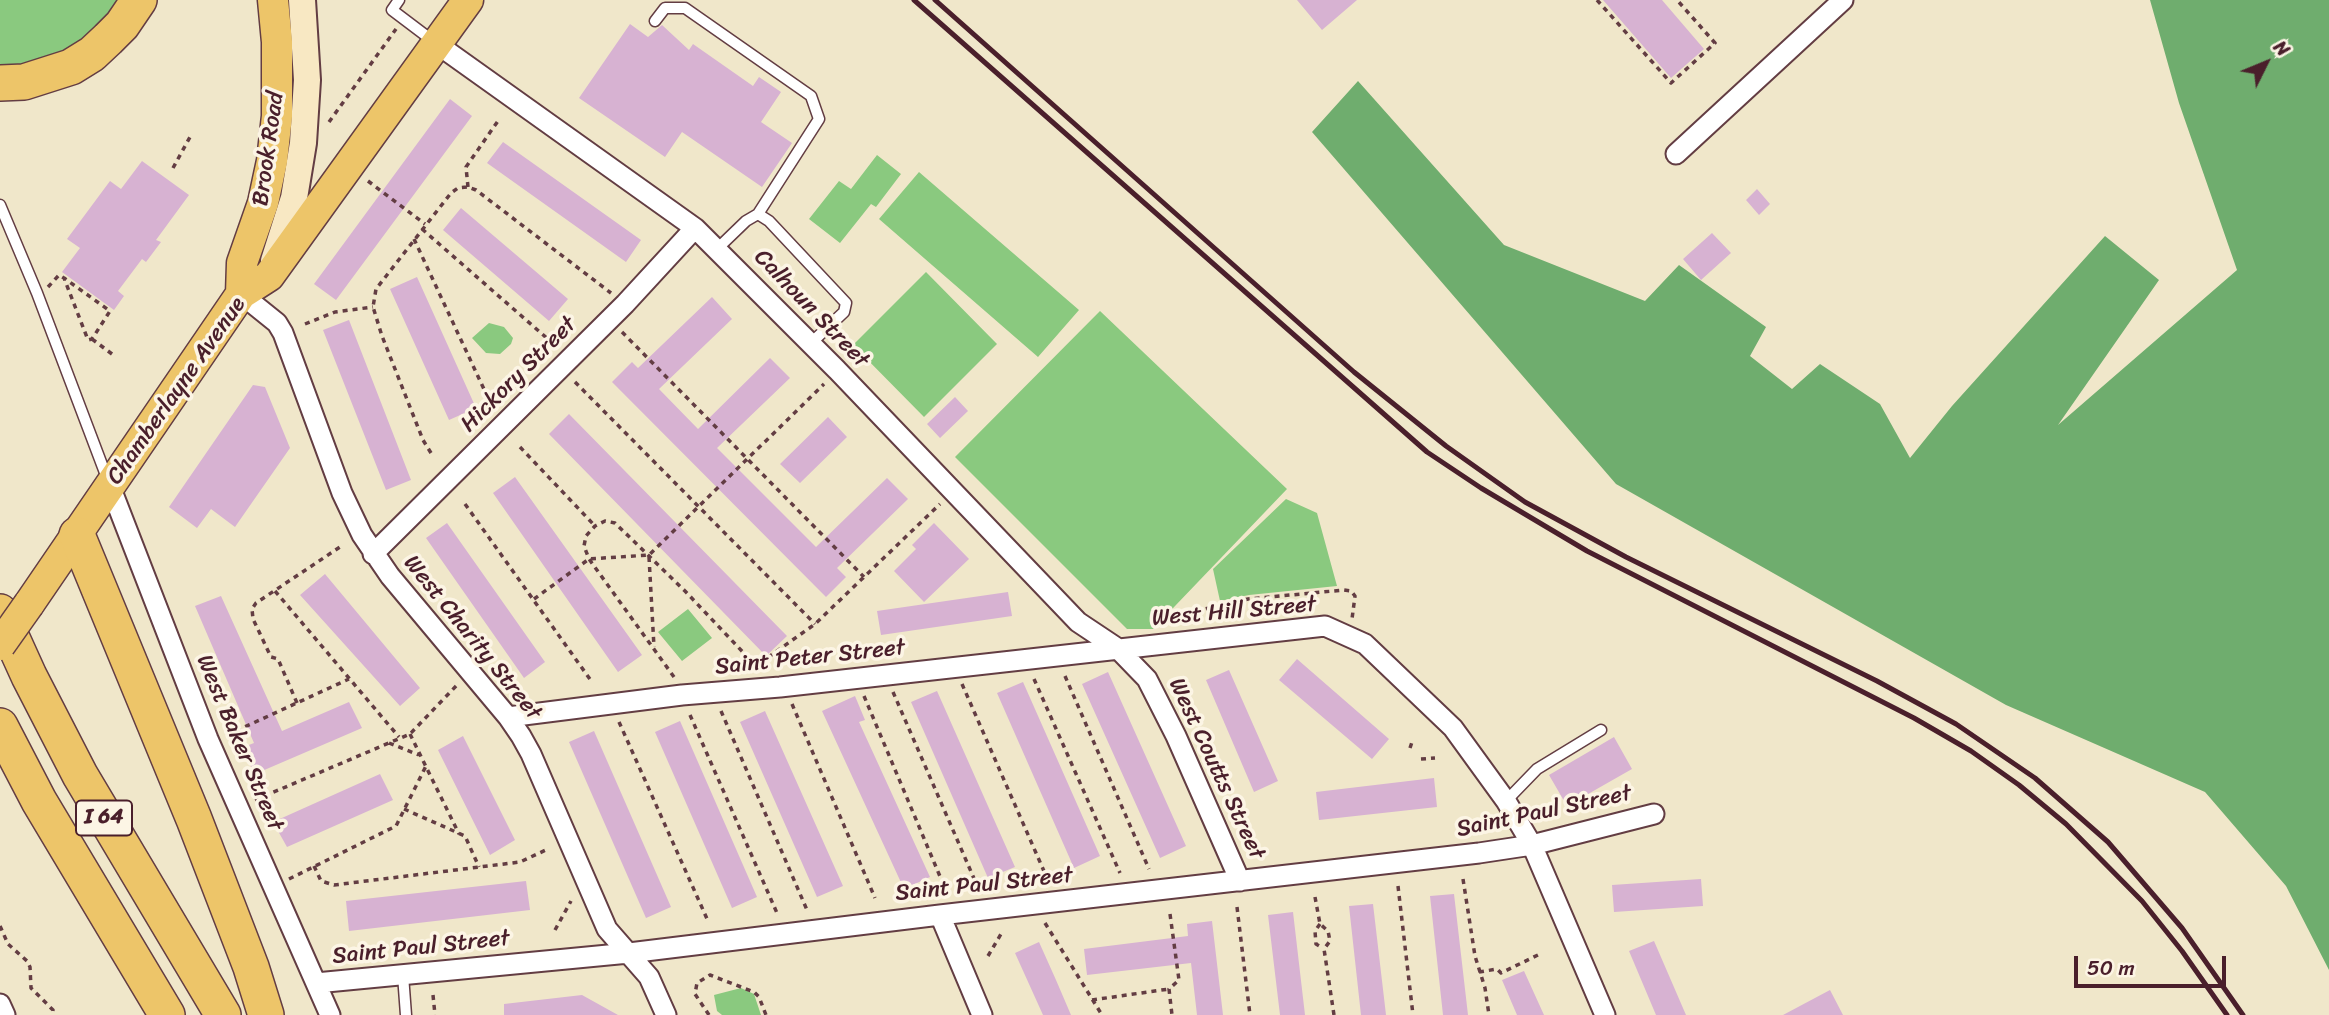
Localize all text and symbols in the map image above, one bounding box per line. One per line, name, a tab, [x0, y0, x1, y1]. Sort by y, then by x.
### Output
north arrow	[2231, 28, 2301, 98]
text: N	[2265, 32, 2298, 64]
street label: Brook Road	[247, 90, 291, 208]
street label: Calhoun Street	[748, 244, 874, 374]
street label: Chamberlayne Avenue	[102, 292, 252, 490]
street label: Hickory Street	[455, 311, 583, 439]
street label: West Charity Street	[397, 550, 547, 726]
street label: West Hill Street	[1151, 591, 1317, 633]
street label: Saint Peter Street	[714, 634, 906, 682]
street label: West Baker Street	[189, 651, 289, 835]
street label: West Coutts Street	[1162, 674, 1270, 864]
street label: Saint Paul Street	[1454, 780, 1634, 844]
road number: I 64	[76, 800, 132, 836]
street label: Saint Paul Street	[894, 862, 1074, 908]
street label: Saint Paul Street	[331, 925, 511, 971]
scale bar	[2077, 942, 2229, 986]
text: 50 m	[2087, 949, 2135, 987]

